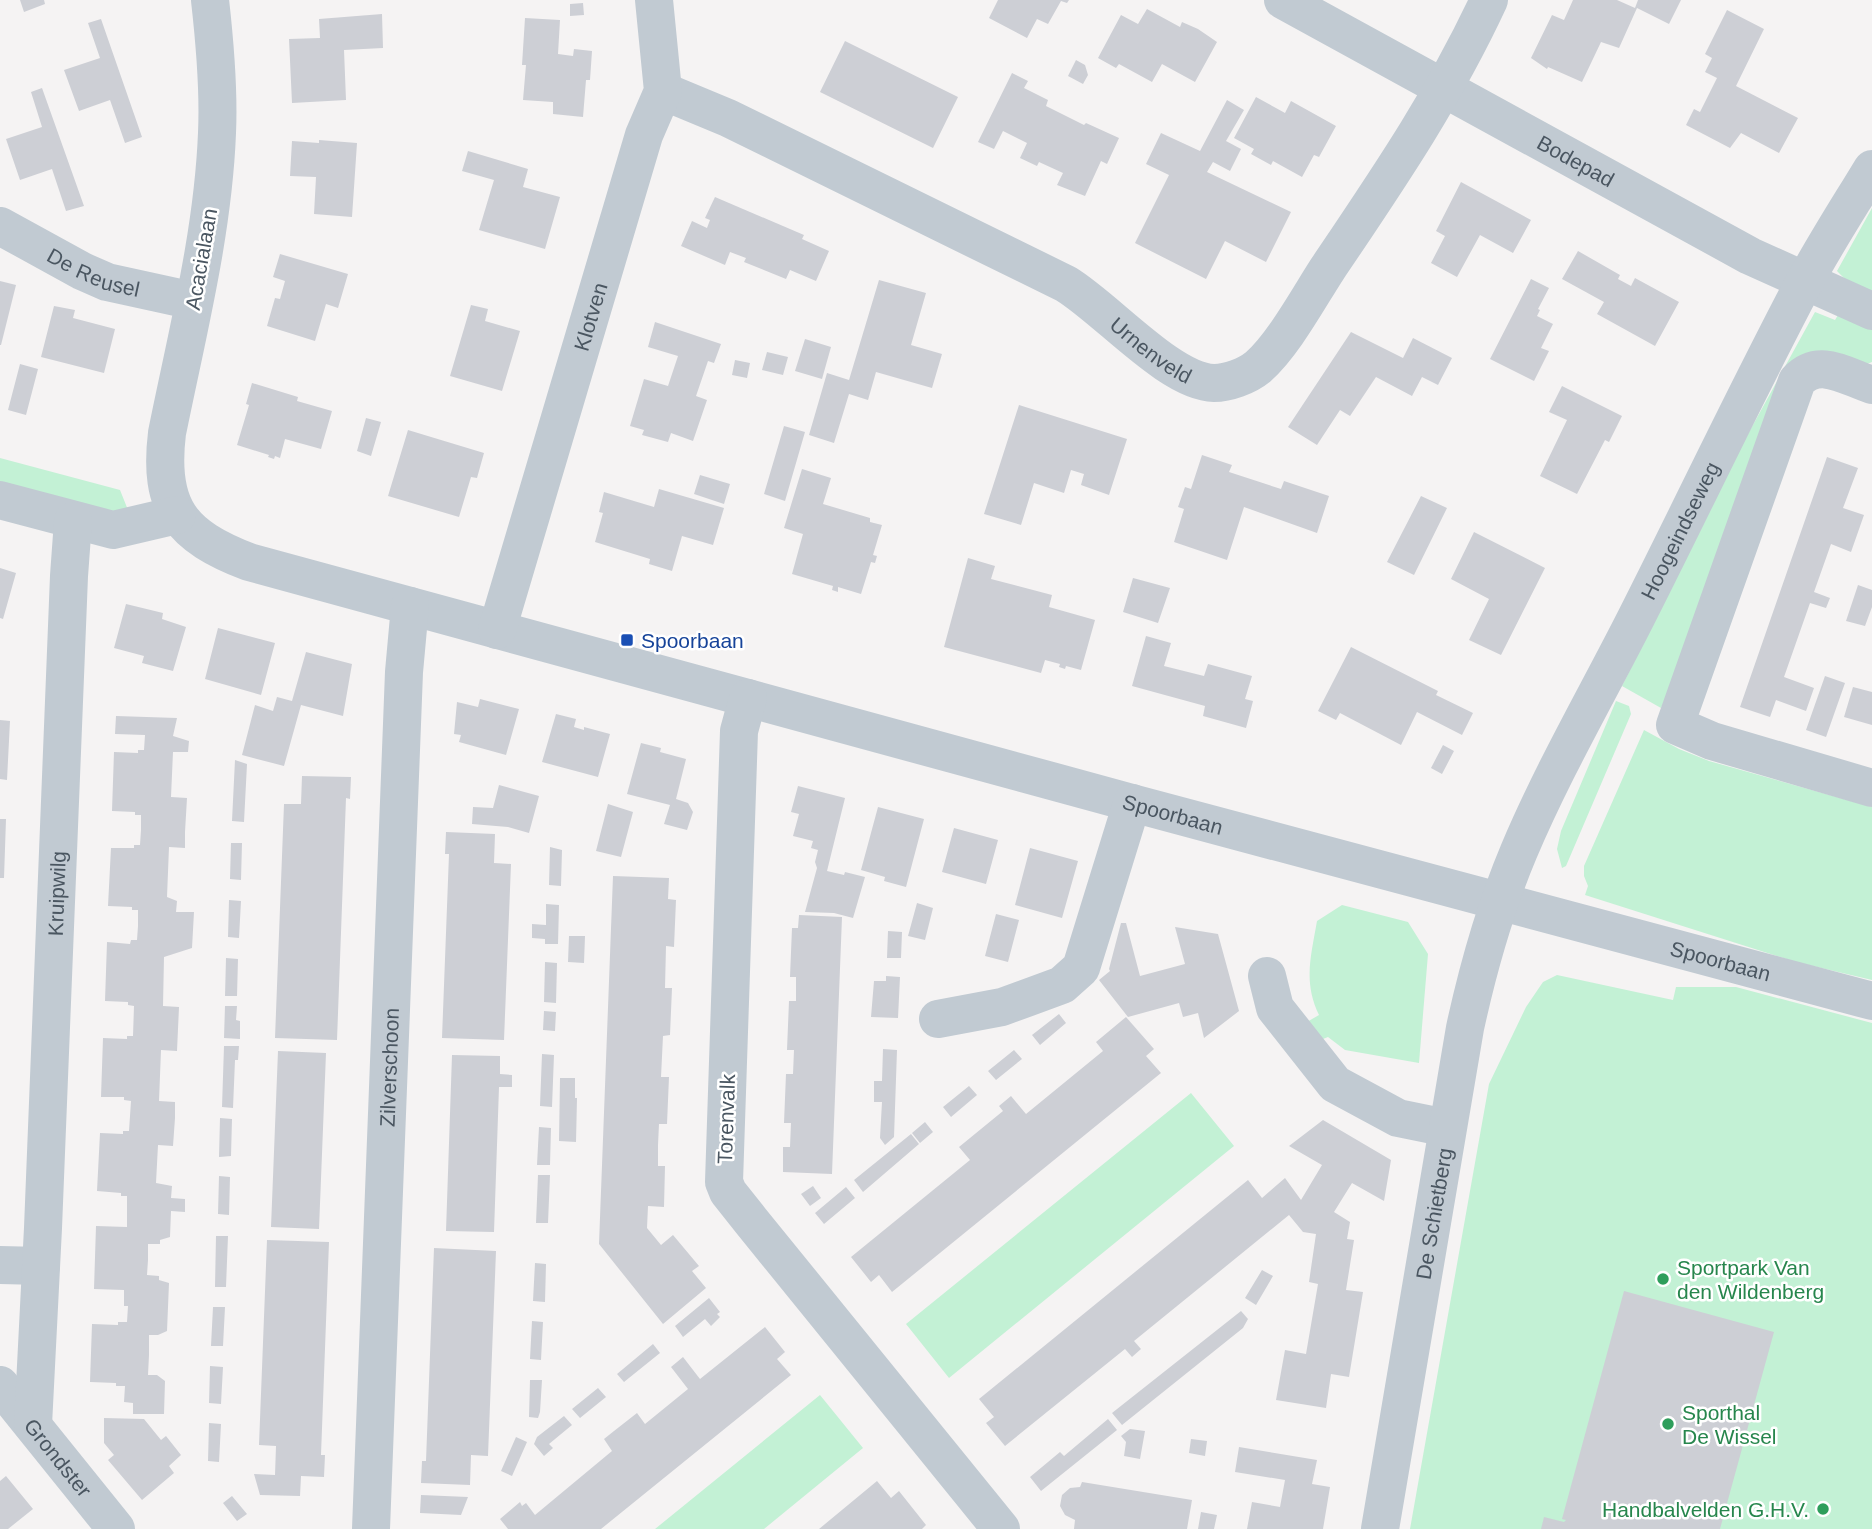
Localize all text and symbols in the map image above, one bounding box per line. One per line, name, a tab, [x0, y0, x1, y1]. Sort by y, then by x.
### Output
street label: Bodepad	[1533, 130, 1618, 191]
street label: Acacialaan	[181, 206, 221, 312]
street label: De Reusel	[44, 243, 142, 300]
street label: Klotven	[569, 280, 611, 353]
street label: Urnenveld	[1106, 312, 1196, 388]
street label: Hoogeindseweg	[1636, 458, 1723, 603]
place label: Spoorbaan	[641, 629, 744, 652]
marker: Spoorbaan	[619, 632, 635, 648]
street label: Spoorbaan	[1120, 790, 1225, 838]
street label: Kruipwilg	[43, 850, 70, 937]
street label: Spoorbaan	[1668, 936, 1773, 985]
street label: Zilverschoon	[375, 1007, 403, 1127]
street label: Torenvalk	[713, 1073, 739, 1164]
street label: De Schietberg	[1411, 1146, 1456, 1281]
place label: Sportpark Van den Wildenberg	[1677, 1256, 1824, 1303]
marker: Sportpark Van den Wildenberg	[1655, 1271, 1671, 1287]
place label: Sporthal De Wissel	[1682, 1401, 1777, 1448]
street label: Grondster	[20, 1414, 97, 1501]
marker: Sporthal De Wissel	[1660, 1416, 1676, 1432]
place label: Handbalvelden G.H.V.	[1602, 1498, 1809, 1521]
marker: Handbalvelden G.H.V.	[1815, 1501, 1831, 1517]

